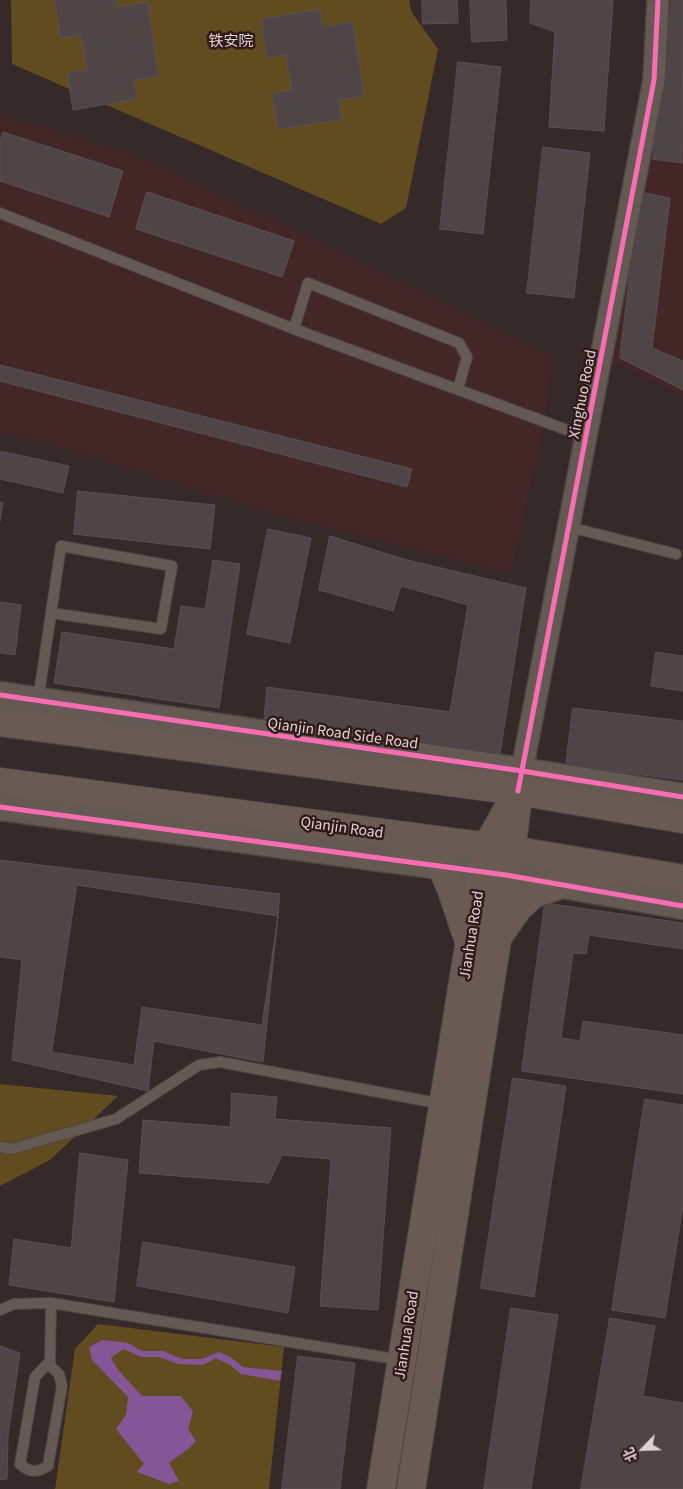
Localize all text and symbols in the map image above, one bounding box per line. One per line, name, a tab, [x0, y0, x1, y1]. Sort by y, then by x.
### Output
district label: 铁安院	[209, 31, 253, 49]
street label: Xinghuo Road	[565, 348, 599, 440]
street label: Qianjin Road Side Road	[267, 714, 419, 752]
street label: Qianjin Road	[299, 813, 385, 841]
street label: Jianhua Road	[456, 890, 486, 980]
street label: Jianhua Road	[391, 1290, 421, 1380]
north arrow	[618, 1424, 668, 1474]
text: 北	[617, 1445, 641, 1466]

